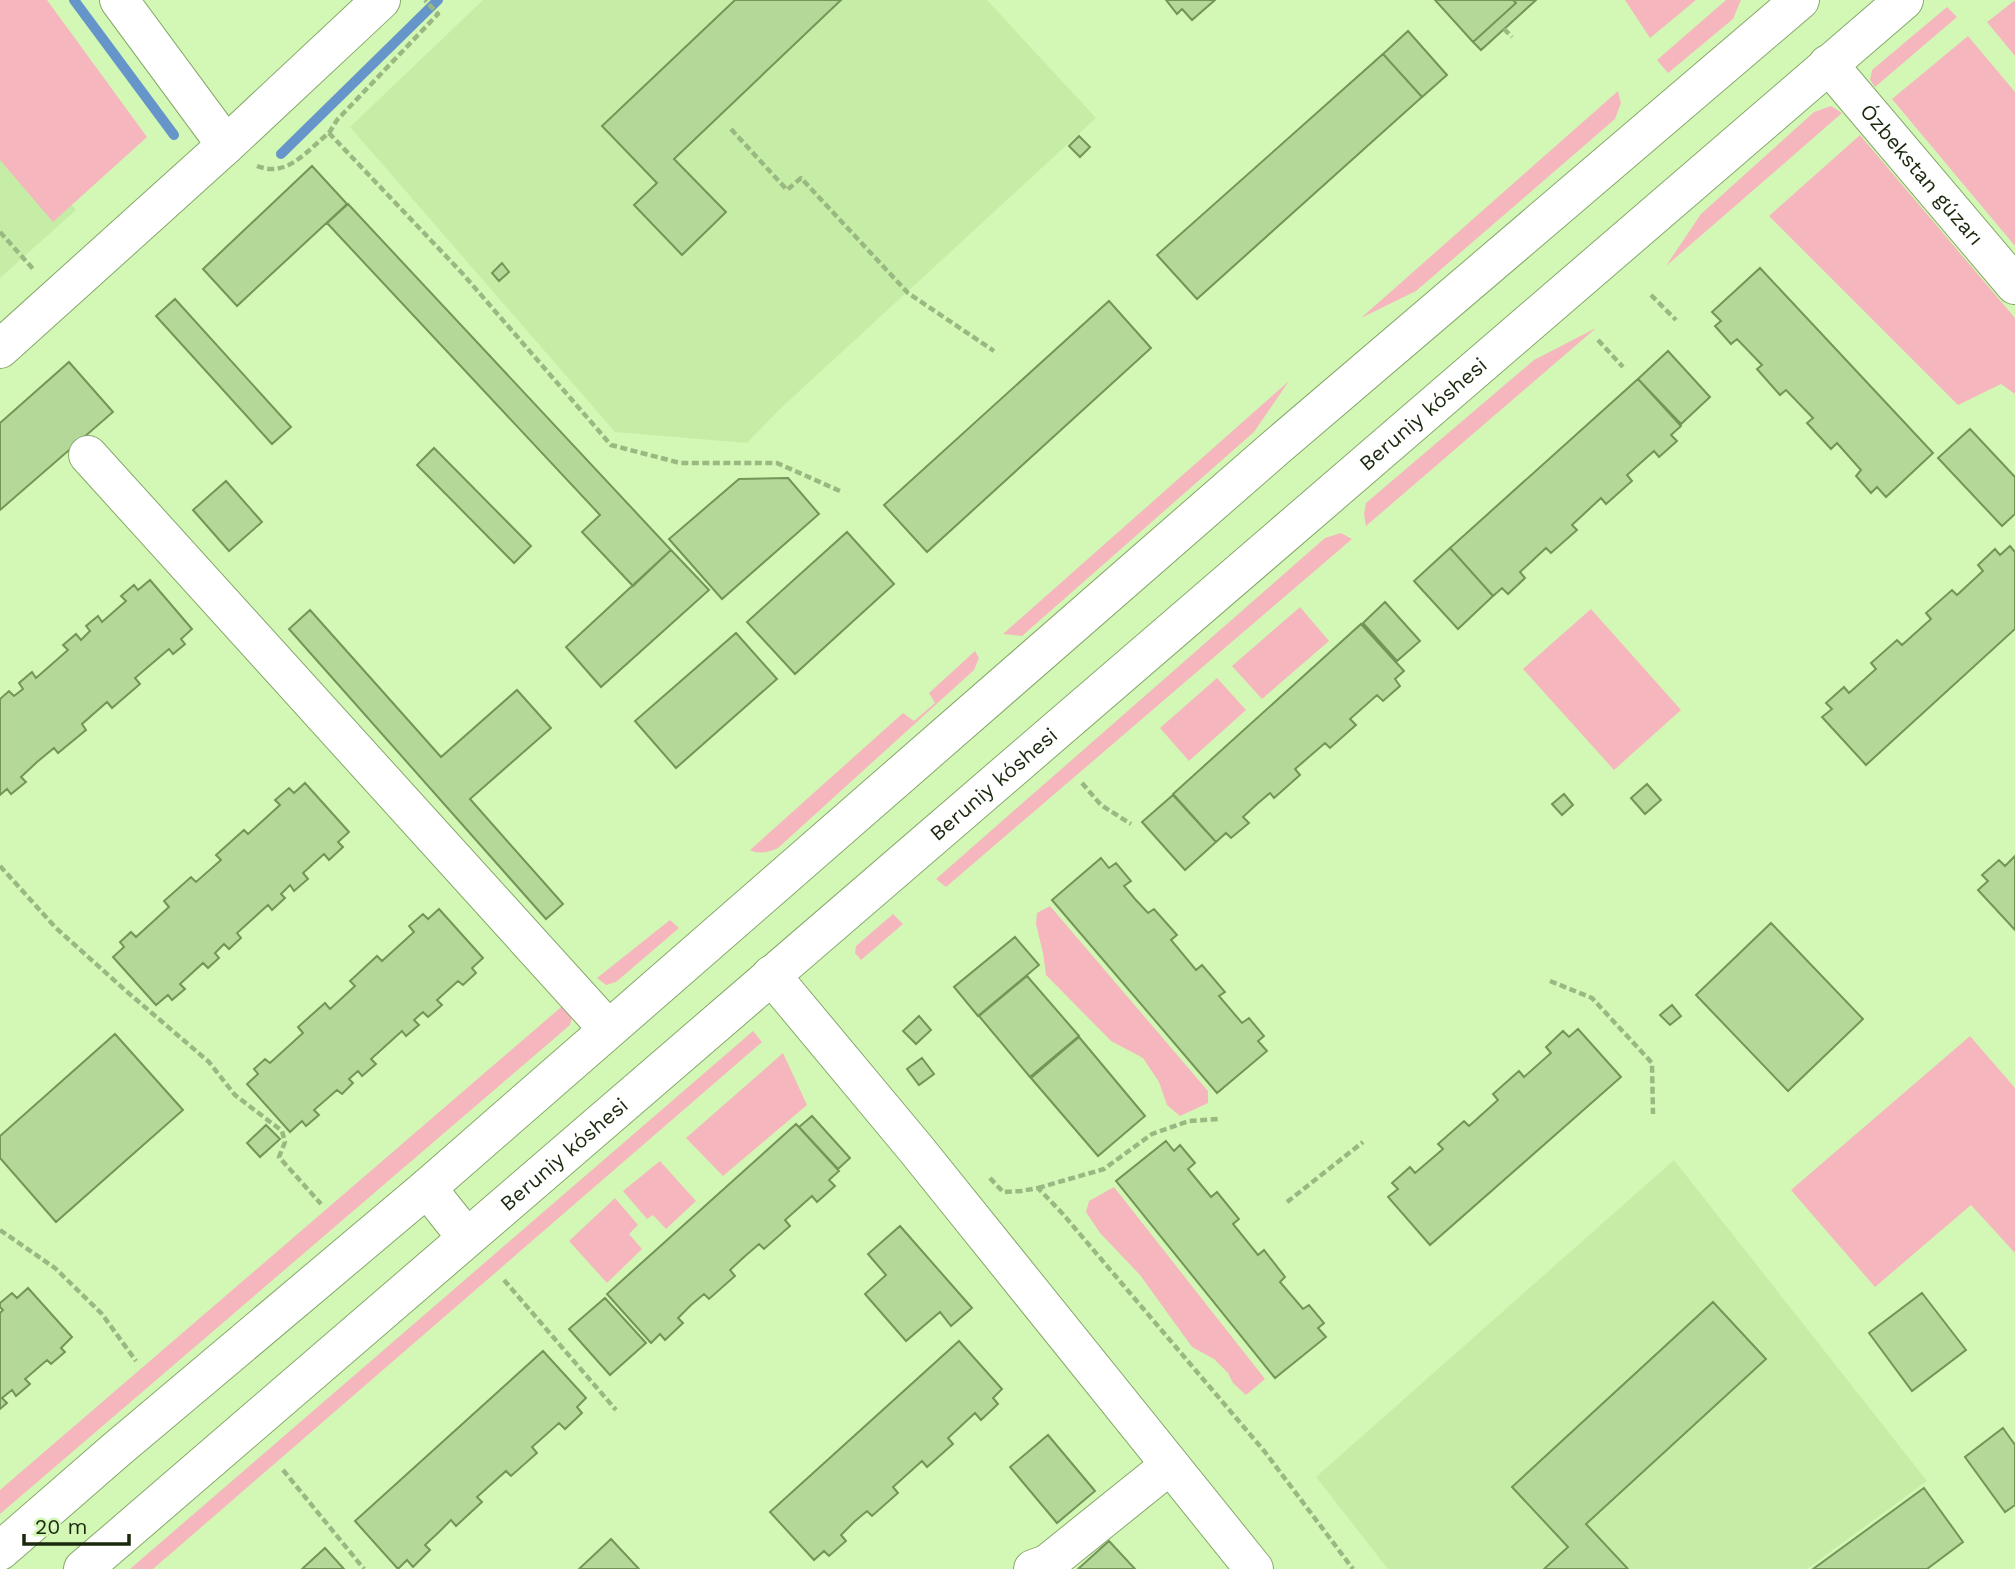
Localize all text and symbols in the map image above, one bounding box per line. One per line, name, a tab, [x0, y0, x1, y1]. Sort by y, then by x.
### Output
street label: Ózbekstan gúzarı	[1855, 99, 1989, 250]
street label: Beruniy kóshesi	[1354, 352, 1492, 476]
street label: Beruniy kóshesi	[924, 722, 1062, 846]
street label: Beruniy kóshesi	[495, 1092, 633, 1216]
scale bar	[24, 1502, 130, 1546]
text: 20 m	[35, 1514, 87, 1539]

